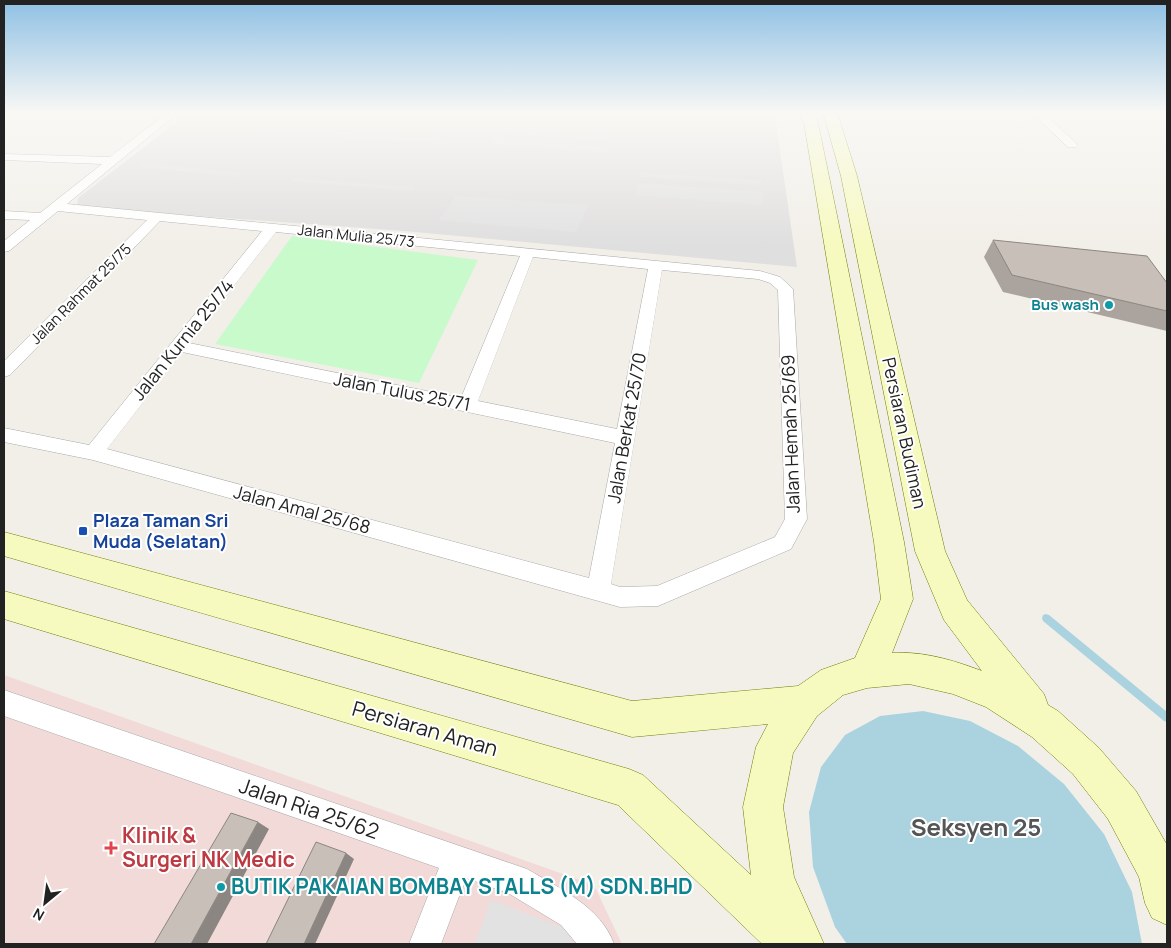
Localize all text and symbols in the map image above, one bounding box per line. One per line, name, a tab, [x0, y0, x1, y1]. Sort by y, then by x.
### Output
street label: Jalan Mulia 25/73	[296, 219, 416, 252]
street label: Jalan Rahmat 25/75	[25, 238, 136, 349]
street label: Jalan Kurnia 25/74	[126, 274, 238, 405]
place label: Bus wash	[1031, 294, 1099, 315]
marker: Bus wash	[1103, 299, 1115, 311]
street label: Jalan Berkat 25/70	[601, 351, 651, 505]
street label: Jalan Hemah 25/69	[775, 354, 805, 514]
street label: Persiaran Budiman	[877, 355, 933, 511]
street label: Jalan Tulus 25/71	[332, 366, 473, 416]
street label: Jalan Amal 25/68	[231, 479, 373, 539]
place label: Plaza Taman Sri Muda (Selatan)	[93, 508, 228, 553]
marker: Plaza Taman Sri Muda (Selatan)	[77, 525, 89, 537]
street label: Persiaran Aman	[349, 694, 501, 762]
street label: Jalan Ria 25/62	[236, 771, 383, 845]
district label: Seksyen 25	[911, 810, 1041, 843]
place label: Klinik & Surgeri NK Medic	[122, 821, 295, 873]
marker: Klinik & Surgeri NK Medic	[104, 841, 118, 855]
place label: BUTIK PAKAIAN BOMBAY STALLS (M) SDN.BHD	[231, 872, 693, 900]
north arrow	[20, 878, 70, 928]
marker: BUTIK PAKAIAN BOMBAY STALLS (M) SDN.BHD	[215, 881, 227, 893]
text: N	[29, 904, 47, 926]

